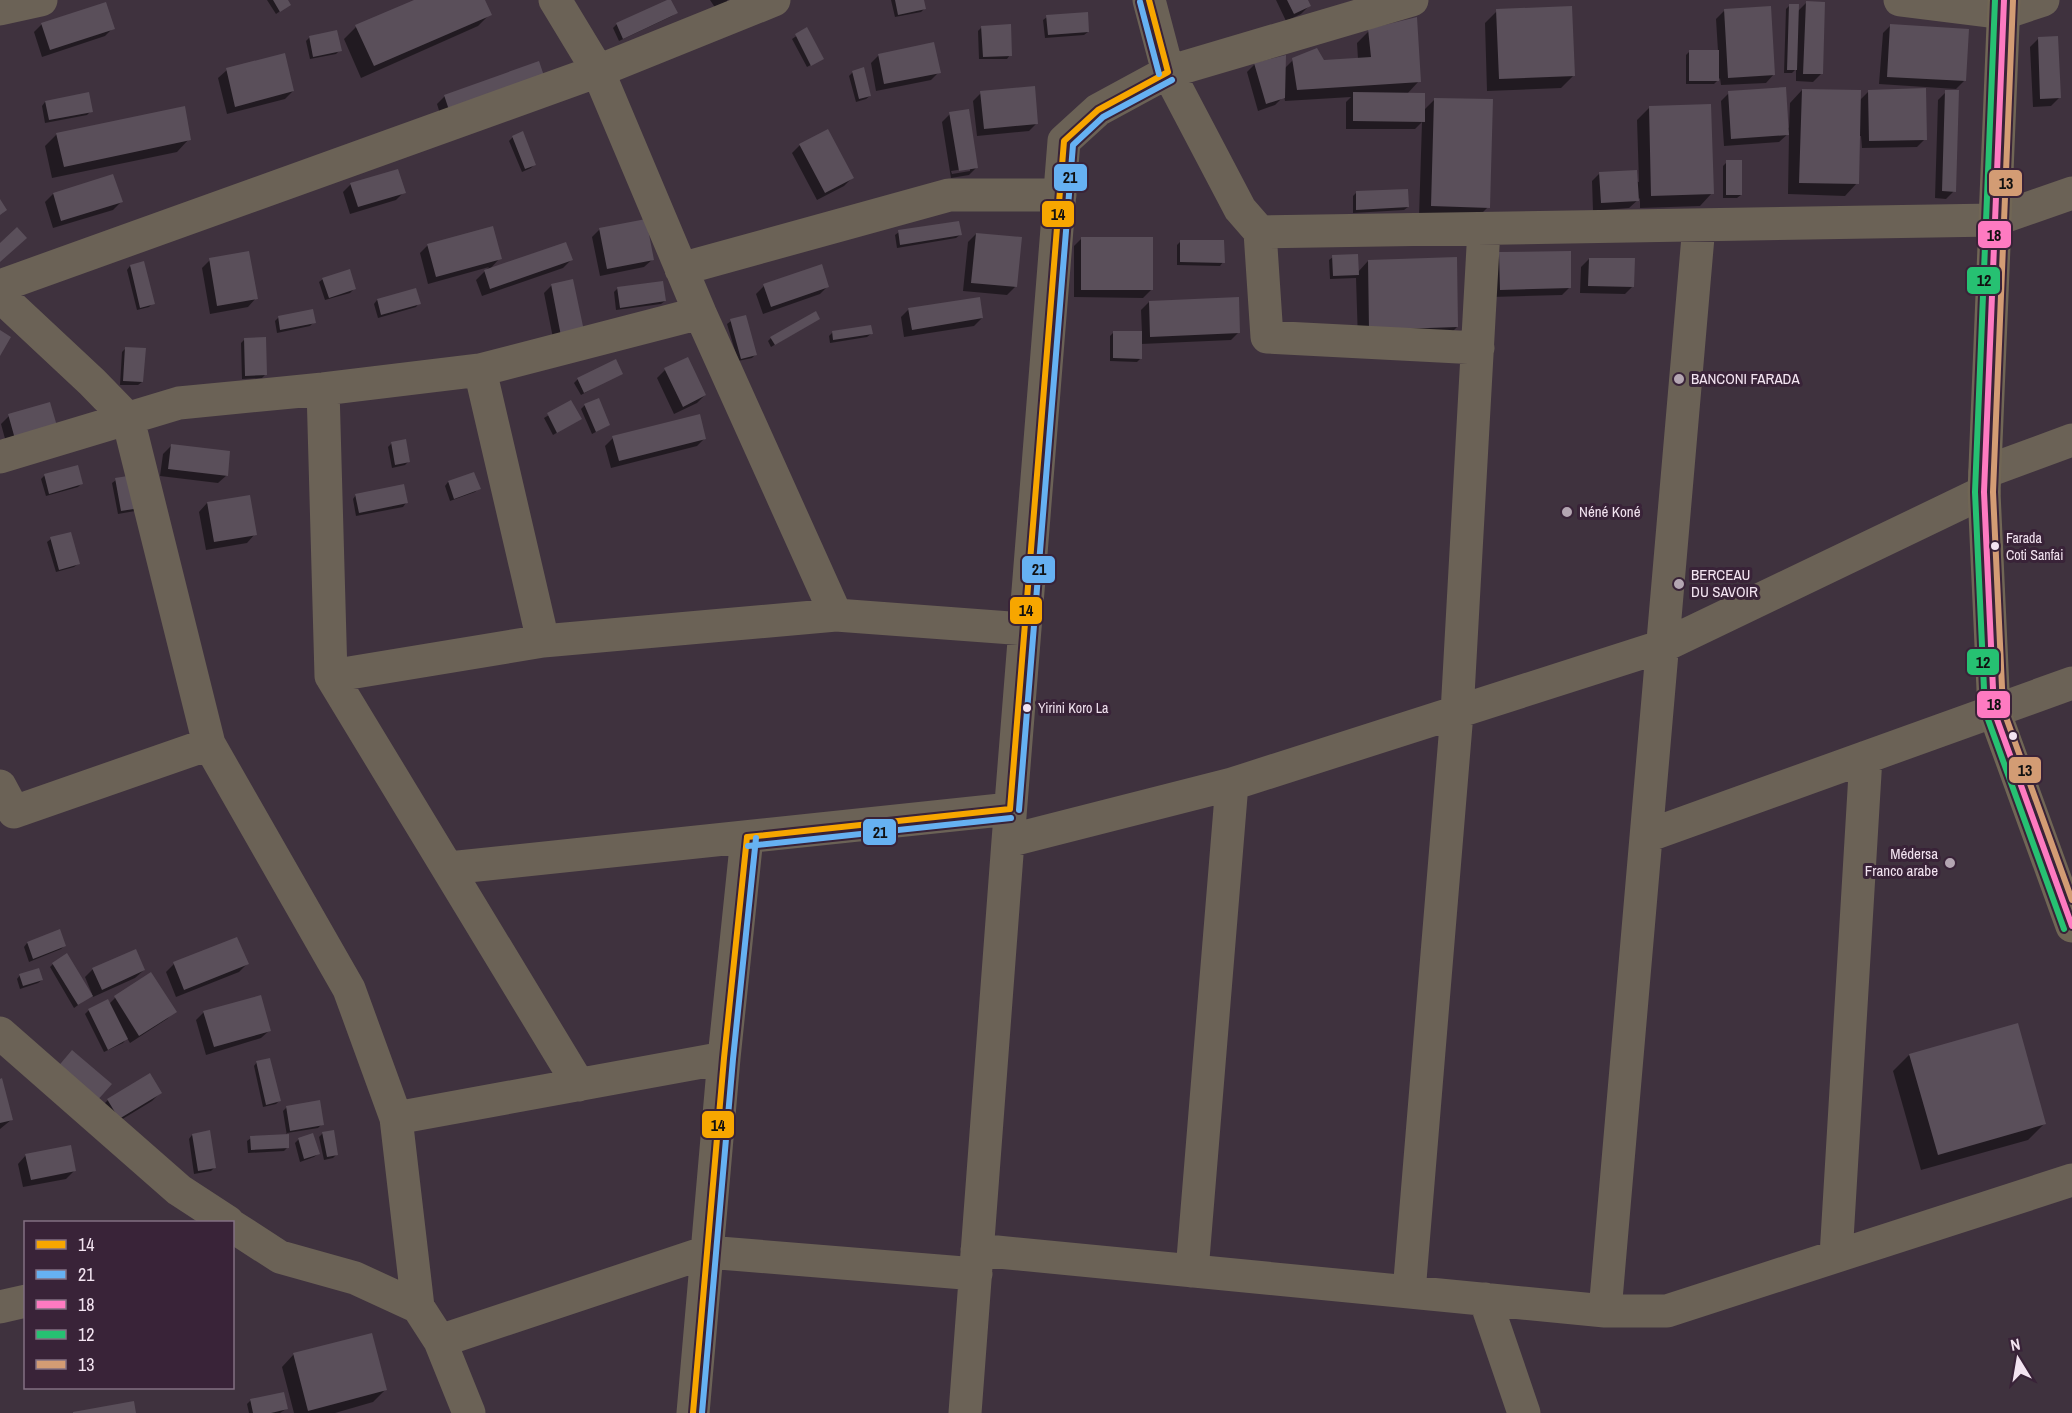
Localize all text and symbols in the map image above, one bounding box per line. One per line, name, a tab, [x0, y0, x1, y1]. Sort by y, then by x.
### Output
line badge: 21	[1053, 163, 1088, 192]
text: 21	[1063, 166, 1078, 188]
line badge: 13	[1988, 169, 2023, 197]
text: 13	[1999, 172, 2013, 194]
line badge: 14	[1041, 200, 1075, 228]
text: 14	[1051, 203, 1066, 225]
line badge: 18	[1977, 220, 2012, 249]
text: 18	[1987, 224, 2001, 246]
line badge: 12	[1966, 266, 2001, 295]
text: 12	[1977, 269, 1991, 291]
place label: BANCONI FARADA	[1691, 368, 1800, 389]
marker: BANCONI FARADA	[1672, 372, 1686, 386]
place label: Néné Koné	[1579, 501, 1641, 522]
marker: Néné Koné	[1560, 505, 1574, 519]
place label: Farada Coti Sanfai	[2006, 529, 2063, 564]
marker: Farada Coti Sanfai	[1989, 540, 2001, 552]
line badge: 21	[1021, 555, 1056, 584]
text: 21	[1032, 558, 1047, 580]
place label: BERCEAU DU SAVOIR	[1691, 564, 1758, 602]
marker: BERCEAU DU SAVOIR	[1672, 577, 1686, 591]
line badge: 14	[1009, 596, 1043, 625]
text: 14	[1019, 599, 1034, 621]
line badge: 12	[1966, 648, 2000, 676]
text: 12	[1976, 651, 1990, 673]
line badge: 18	[1976, 690, 2011, 719]
text: 18	[1987, 693, 2001, 715]
place label: Yirini Koro La	[1038, 699, 1109, 717]
marker: Yirini Koro La	[1021, 702, 1033, 714]
unlabelled marker	[2007, 730, 2019, 742]
line badge: 13	[2008, 756, 2042, 784]
text: 13	[2018, 759, 2032, 781]
line badge: 21	[862, 818, 897, 846]
text: 21	[873, 821, 888, 843]
place label: Médersa Franco arabe	[1865, 843, 1938, 881]
marker: Médersa Franco arabe	[1943, 856, 1957, 870]
line badge: 14	[701, 1110, 735, 1139]
text: 14	[711, 1114, 726, 1136]
legend	[24, 1221, 234, 1389]
text: 14	[78, 1232, 94, 1257]
text: 21	[78, 1262, 95, 1287]
text: 18	[78, 1292, 94, 1317]
text: 12	[78, 1322, 94, 1347]
north arrow	[1988, 1329, 2048, 1389]
text: N	[2008, 1333, 2022, 1356]
text: 13	[78, 1352, 94, 1377]

